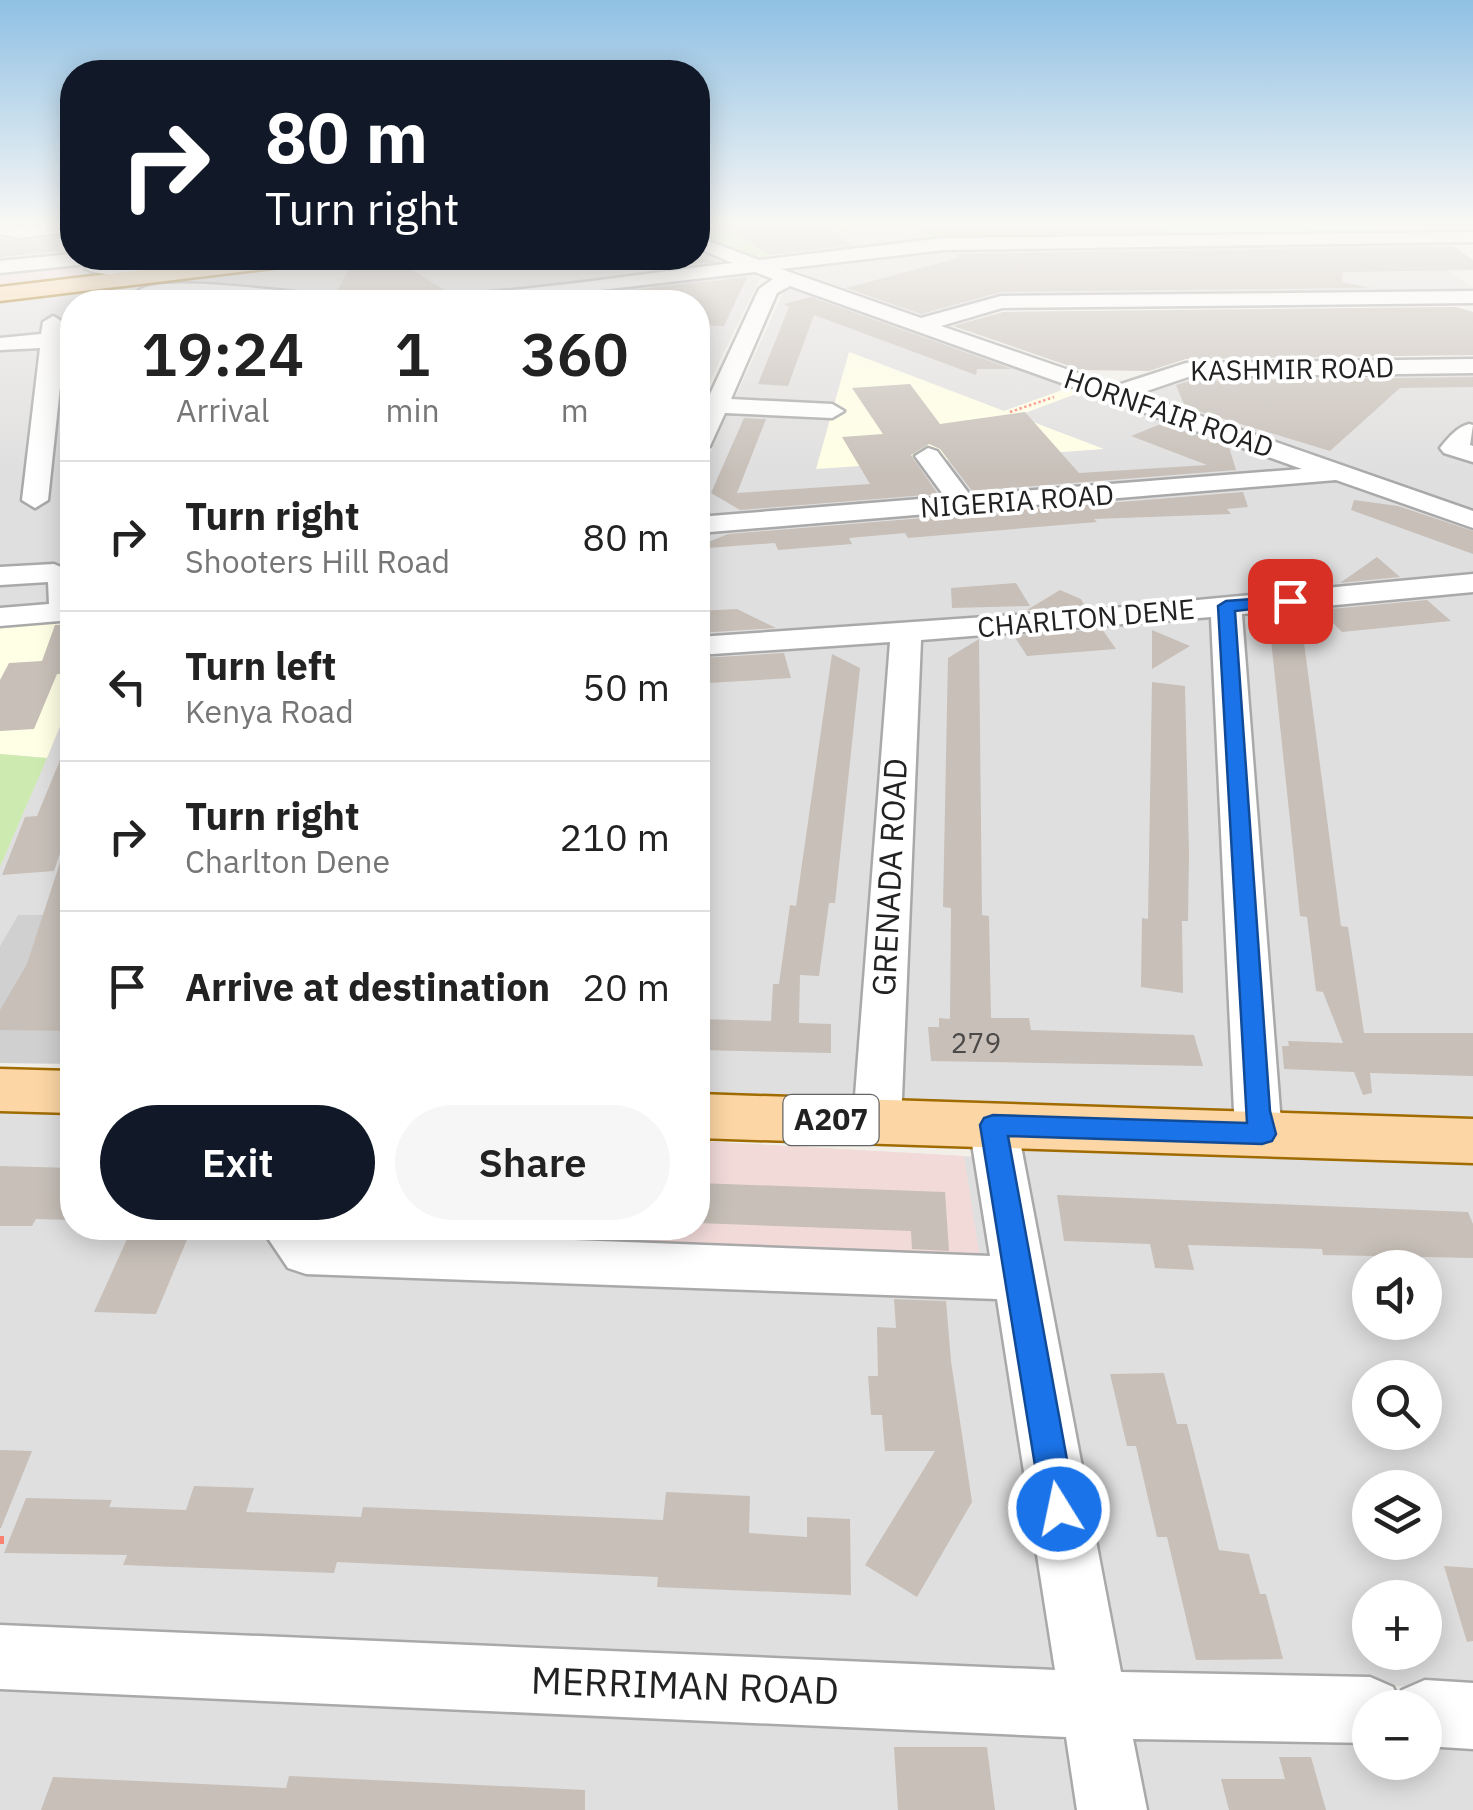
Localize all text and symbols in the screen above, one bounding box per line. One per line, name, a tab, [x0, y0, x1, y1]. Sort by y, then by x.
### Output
text: 80 m	[265, 91, 428, 182]
icon: right	[100, 100, 230, 230]
text: Turn right	[265, 179, 460, 237]
text: 19:24	[141, 314, 304, 393]
text: 1	[395, 314, 431, 393]
text: 360	[521, 314, 629, 393]
street label: KASHMIR ROAD	[1190, 348, 1394, 389]
street label: HORNFAIR ROAD	[1060, 359, 1279, 466]
text: Arrival	[176, 389, 269, 431]
text: min	[385, 389, 440, 431]
text: m	[561, 389, 589, 431]
street label: NIGERIA ROAD	[919, 475, 1115, 526]
text: Turn right	[185, 491, 360, 540]
icon: right	[100, 509, 155, 564]
text: 80 m	[582, 512, 670, 561]
text: Shooters Hill Road	[185, 540, 450, 582]
pin	[1248, 559, 1333, 644]
icon: arrive	[1263, 574, 1318, 629]
street label: CHARLTON DENE	[976, 590, 1196, 645]
text: Turn left	[185, 641, 336, 690]
icon: left	[100, 659, 155, 714]
text: 50 m	[582, 662, 670, 711]
text: Kenya Road	[185, 690, 354, 732]
street label: GRENADA ROAD	[862, 757, 916, 997]
text: Turn right	[185, 791, 360, 840]
icon: right	[100, 809, 155, 864]
text: 210 m	[559, 812, 670, 861]
text: Charlton Dene	[185, 840, 390, 882]
icon: arrive	[100, 959, 155, 1014]
text: Arrive at destination	[185, 962, 550, 1011]
text: 20 m	[582, 962, 670, 1011]
house number: 279	[951, 1024, 1001, 1061]
road number: A207	[784, 1095, 878, 1145]
button: Exit	[100, 1105, 375, 1220]
button: Share	[395, 1105, 670, 1220]
map controls	[1352, 1250, 1442, 1780]
button: sound	[1352, 1250, 1442, 1340]
button: search	[1352, 1360, 1442, 1450]
position arrow	[1007, 1457, 1111, 1561]
button: layers	[1352, 1470, 1442, 1560]
button: +	[1352, 1580, 1442, 1670]
street label: MERRIMAN ROAD	[530, 1655, 840, 1714]
button: −	[1352, 1690, 1442, 1780]

